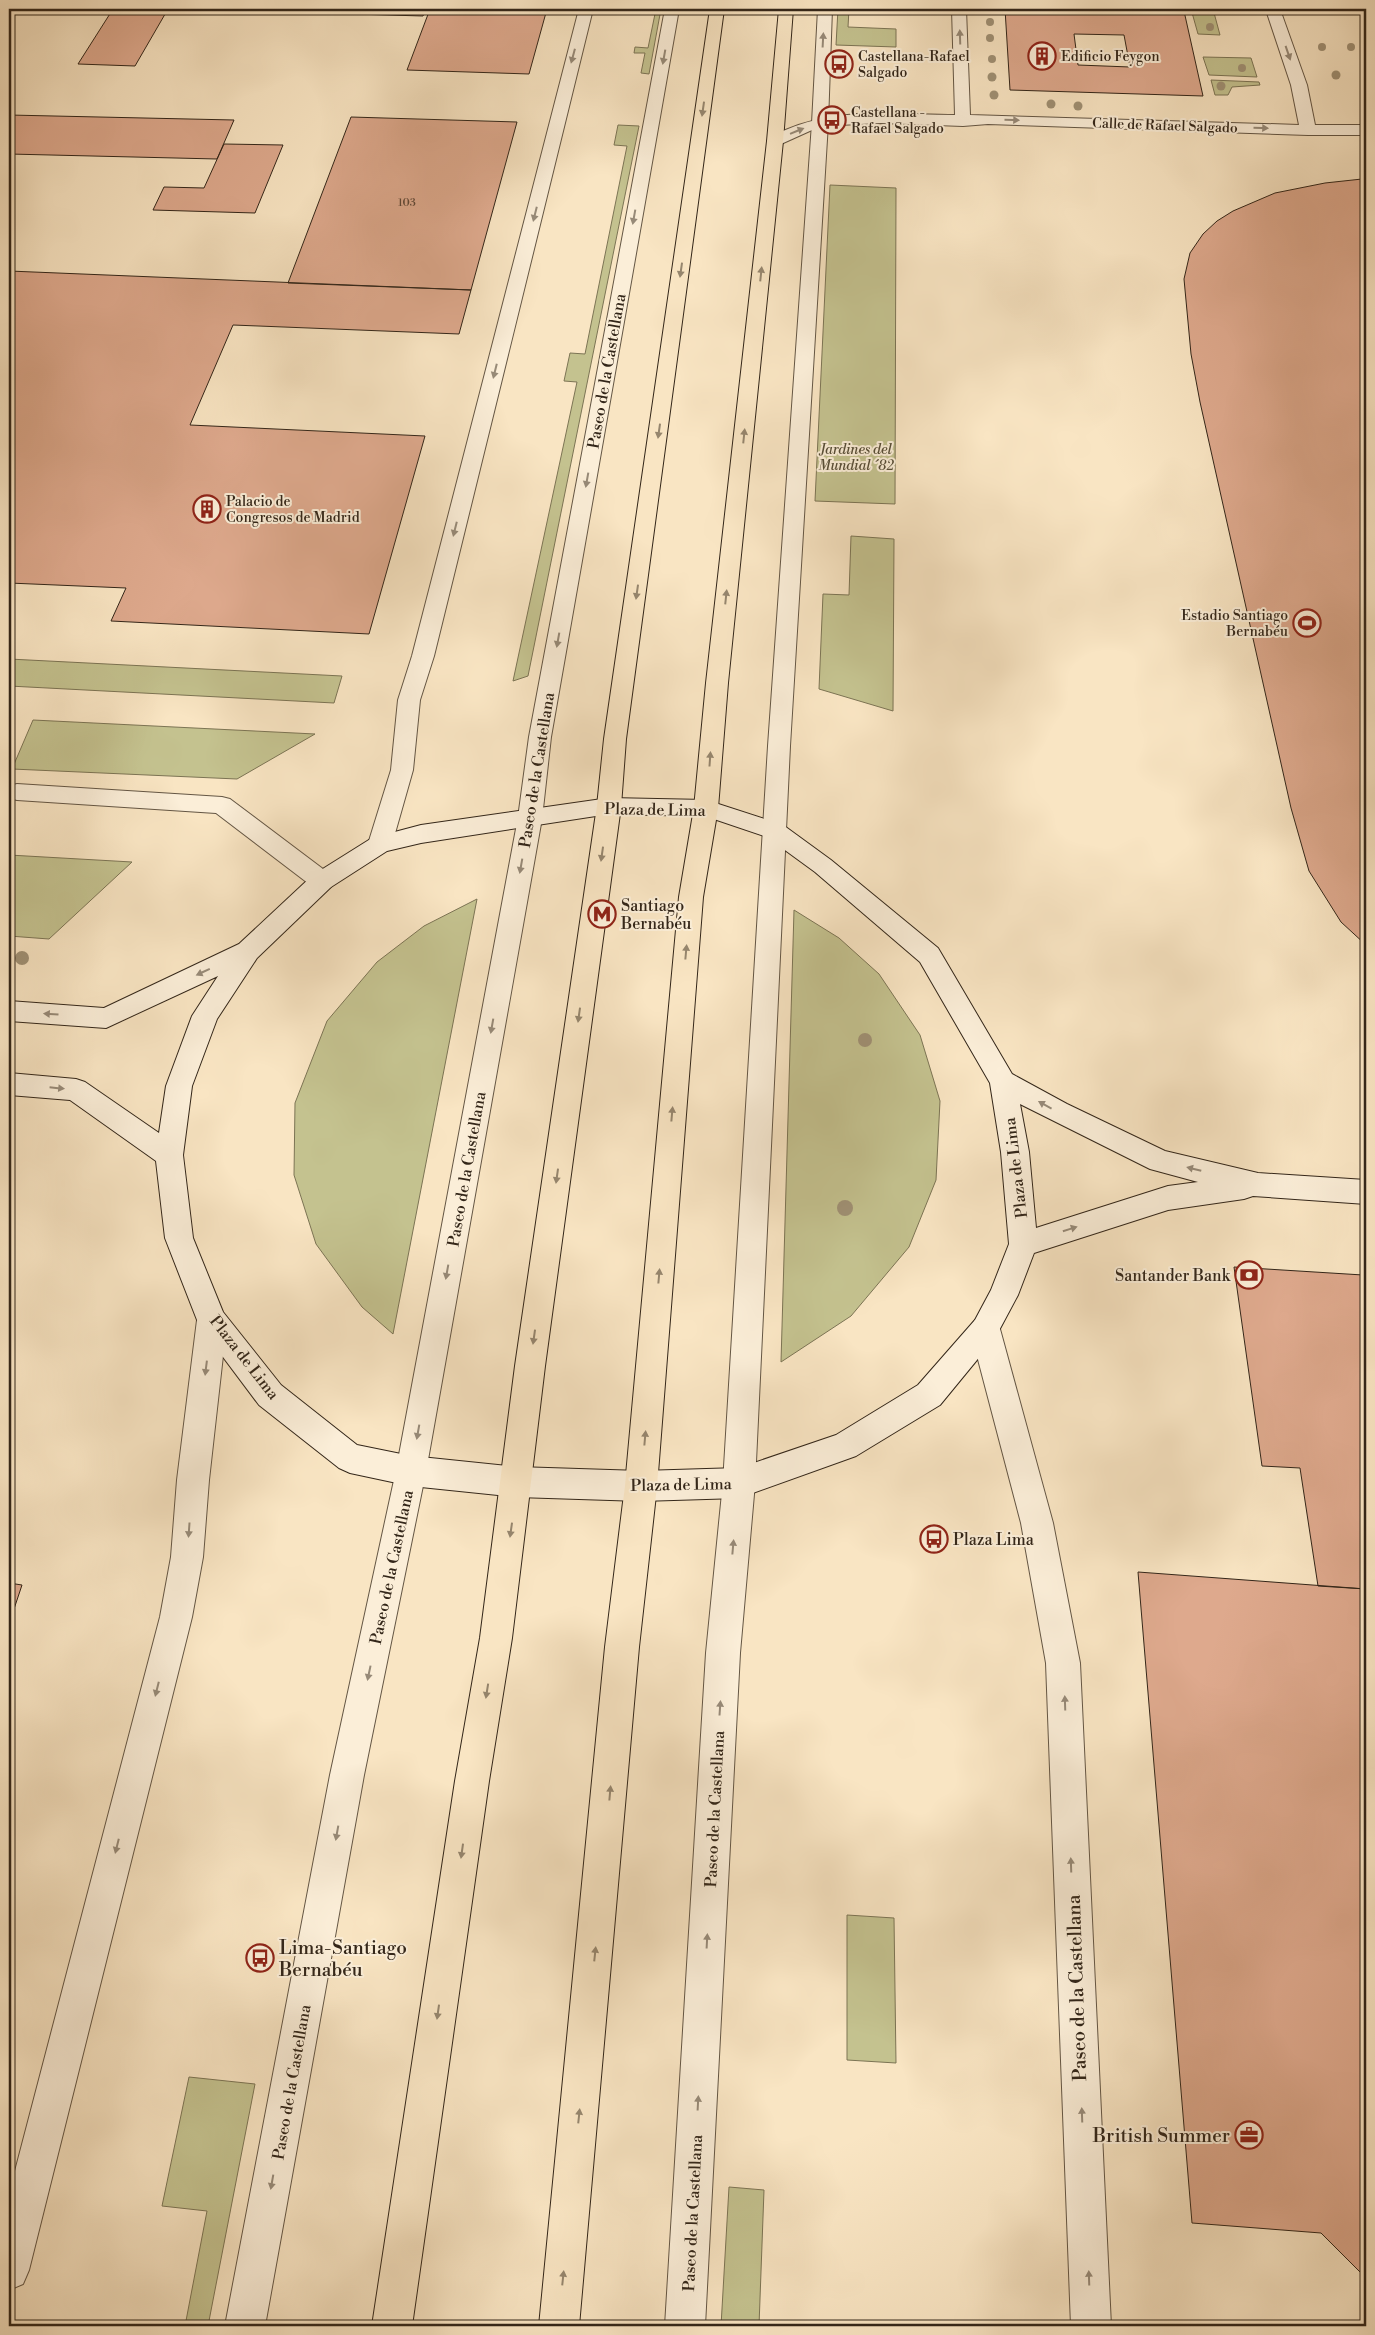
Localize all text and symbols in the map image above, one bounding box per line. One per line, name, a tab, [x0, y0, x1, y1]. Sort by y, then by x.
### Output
one-way arrow	[956, 29, 964, 45]
one-way arrow	[820, 32, 828, 48]
building icon: Edificio Feygon	[1027, 41, 1057, 71]
one-way arrow	[1285, 46, 1292, 61]
one-way arrow	[569, 48, 577, 63]
place label: Castellana-Rafael Salgado	[858, 48, 970, 82]
place label: Edificio Feygon	[1061, 48, 1160, 66]
one-way arrow	[659, 49, 667, 65]
bus stop icon: Castellana-Rafael Salgado	[824, 49, 854, 79]
one-way arrow	[699, 101, 707, 117]
place label: Castellana - Rafael Salgado	[851, 104, 944, 138]
bus stop icon: Castellana - Rafael Salgado	[817, 105, 847, 135]
street label: Calle de Rafael Salgado	[1092, 114, 1238, 138]
one-way arrow	[1004, 116, 1020, 124]
one-way arrow	[1254, 125, 1270, 133]
one-way arrow	[790, 126, 804, 134]
house number: 103	[398, 196, 416, 210]
one-way arrow	[531, 206, 539, 221]
one-way arrow	[630, 209, 638, 225]
one-way arrow	[677, 262, 685, 278]
one-way arrow	[757, 266, 765, 282]
street label: Paseo de la Castellana	[583, 291, 631, 450]
one-way arrow	[491, 364, 499, 379]
one-way arrow	[655, 423, 663, 439]
one-way arrow	[740, 428, 748, 444]
park label: Jardines del Mundial ´82	[818, 441, 894, 475]
one-way arrow	[582, 472, 590, 488]
place label: Palacio de Congresos de Madrid	[226, 493, 360, 527]
building icon: Palacio de Congresos de Madrid	[192, 494, 222, 524]
one-way arrow	[451, 521, 459, 536]
one-way arrow	[633, 584, 641, 600]
one-way arrow	[722, 589, 730, 605]
place label: Estadio Santiago Bernabéu	[1181, 607, 1288, 641]
sports icon: Estadio Santiago Bernabéu	[1292, 608, 1322, 638]
one-way arrow	[553, 632, 561, 648]
street label: Paseo de la Castellana	[515, 690, 559, 849]
one-way arrow	[706, 751, 714, 767]
street label: Plaza de Lima	[604, 799, 707, 821]
one-way arrow	[598, 847, 606, 863]
one-way arrow	[516, 858, 524, 874]
place label: Santiago Bernabéu	[620, 896, 691, 934]
metro station icon: Santiago Bernabéu	[587, 899, 617, 929]
one-way arrow	[683, 944, 691, 960]
one-way arrow	[196, 968, 211, 976]
one-way arrow	[575, 1007, 583, 1023]
one-way arrow	[43, 1009, 59, 1017]
one-way arrow	[487, 1018, 495, 1034]
one-way arrow	[50, 1084, 66, 1092]
street label: Paseo de la Castellana	[443, 1089, 491, 1248]
one-way arrow	[1038, 1101, 1052, 1109]
one-way arrow	[669, 1106, 677, 1122]
street label: Plaza de Lima	[1000, 1115, 1032, 1219]
one-way arrow	[1186, 1165, 1201, 1173]
one-way arrow	[553, 1168, 561, 1184]
one-way arrow	[1062, 1225, 1077, 1232]
bank icon: Santander Bank	[1234, 1260, 1264, 1290]
one-way arrow	[443, 1264, 451, 1280]
place label: Santander Bank	[1115, 1266, 1232, 1286]
one-way arrow	[655, 1267, 663, 1283]
street label: Plaza de Lima	[205, 1312, 284, 1404]
one-way arrow	[530, 1329, 538, 1345]
one-way arrow	[202, 1361, 210, 1377]
one-way arrow	[414, 1424, 422, 1439]
one-way arrow	[641, 1429, 649, 1445]
street label: Plaza de Lima	[630, 1474, 733, 1496]
street label: Paseo de la Castellana	[366, 1487, 418, 1646]
one-way arrow	[185, 1522, 193, 1538]
one-way arrow	[507, 1523, 515, 1539]
bus stop icon: Plaza Lima	[919, 1524, 949, 1554]
place label: Plaza Lima	[953, 1530, 1035, 1550]
one-way arrow	[729, 1538, 737, 1554]
one-way arrow	[364, 1666, 372, 1682]
one-way arrow	[153, 1681, 161, 1697]
one-way arrow	[483, 1683, 491, 1699]
one-way arrow	[1060, 1695, 1068, 1711]
one-way arrow	[716, 1700, 724, 1716]
street label: Paseo de la Castellana	[701, 1729, 729, 1888]
one-way arrow	[607, 1784, 615, 1800]
one-way arrow	[332, 1825, 340, 1841]
one-way arrow	[113, 1839, 121, 1854]
one-way arrow	[457, 1844, 465, 1860]
one-way arrow	[1067, 1857, 1075, 1873]
street label: Paseo de la Castellana	[1062, 1894, 1092, 2082]
one-way arrow	[703, 1932, 711, 1948]
place label: Lima-Santiago Bernabéu	[278, 1936, 407, 1982]
bus stop icon: Lima-Santiago Bernabéu	[245, 1943, 275, 1973]
one-way arrow	[591, 1946, 599, 1962]
street label: Paseo de la Castellana	[268, 2002, 316, 2161]
one-way arrow	[434, 2005, 442, 2021]
one-way arrow	[694, 2095, 702, 2111]
one-way arrow	[1077, 2107, 1085, 2123]
one-way arrow	[575, 2108, 583, 2124]
office icon: British Summer	[1234, 2120, 1264, 2150]
place label: British Summer	[1092, 2124, 1230, 2148]
street label: Paseo de la Castellana	[679, 2133, 707, 2292]
one-way arrow	[268, 2174, 276, 2190]
one-way arrow	[559, 2269, 567, 2285]
one-way arrow	[1084, 2269, 1092, 2285]

